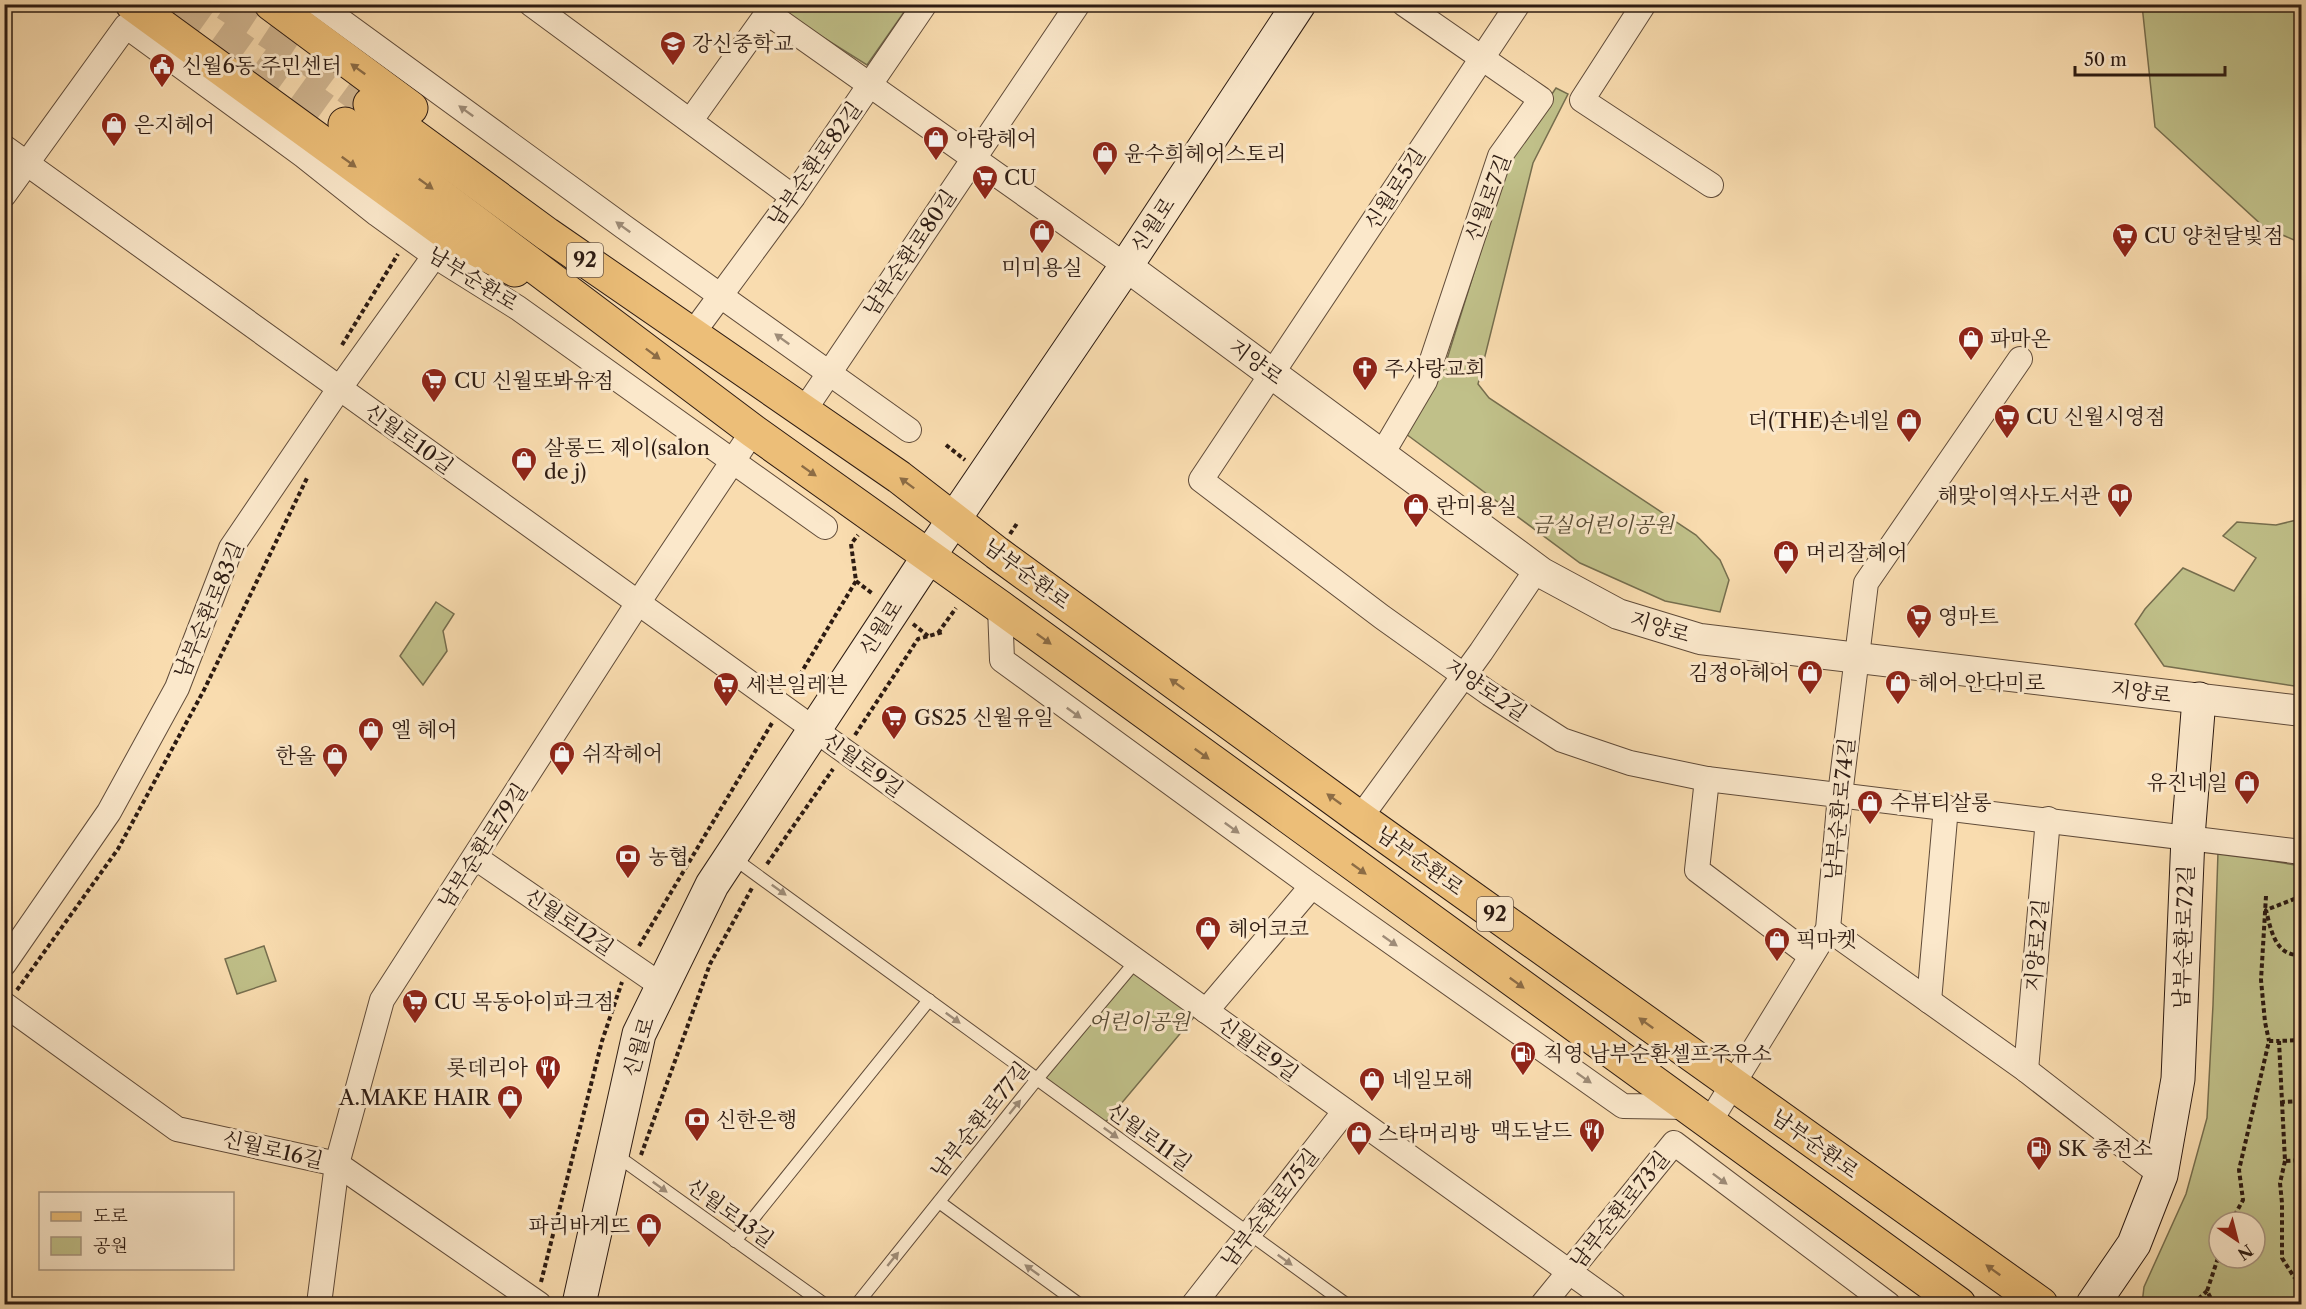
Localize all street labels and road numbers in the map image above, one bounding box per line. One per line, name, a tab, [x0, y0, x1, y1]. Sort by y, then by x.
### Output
street label: 남부순환로82길	[762, 97, 867, 231]
street label: 신월로5길	[1359, 143, 1430, 234]
street label: 신월로7길	[1459, 151, 1516, 245]
street label: 남부순환로80길	[858, 185, 961, 321]
street label: 신월로	[1125, 193, 1180, 257]
street label: 남부순환로	[424, 241, 523, 316]
road number: 92	[567, 243, 603, 277]
street label: 지양로	[1224, 334, 1288, 390]
street label: 신월로10길	[360, 398, 458, 479]
street label: 남부순환로	[979, 533, 1075, 614]
street label: 남부순환로83길	[169, 538, 249, 682]
street label: 신월로	[854, 595, 908, 660]
street label: 지양로	[1627, 606, 1693, 647]
street label: 지양로2길	[1441, 653, 1532, 726]
street label: 지양로	[2109, 675, 2173, 708]
street label: 신월로9길	[818, 727, 908, 802]
street label: 남부순환로74길	[1820, 736, 1859, 882]
street label: 남부순환로79길	[433, 778, 532, 913]
street label: 남부순환로	[1372, 821, 1469, 901]
street label: 남부순환로72길	[2168, 865, 2199, 1009]
street label: 신월로12길	[520, 883, 619, 960]
road number: 92	[1477, 897, 1513, 931]
street label: 지양로2길	[2020, 897, 2053, 992]
street label: 신월로9길	[1213, 1011, 1303, 1086]
street label: 신월로	[618, 1014, 659, 1080]
street label: 남부순환로77길	[925, 1056, 1034, 1183]
street label: 신월로11길	[1102, 1097, 1197, 1176]
street label: 남부순환로	[1767, 1104, 1864, 1184]
street label: 신월로16길	[220, 1126, 326, 1173]
street label: 남부순환로75길	[1216, 1143, 1324, 1272]
street label: 남부순환로73길	[1565, 1146, 1675, 1273]
street label: 신월로13길	[682, 1173, 779, 1253]

